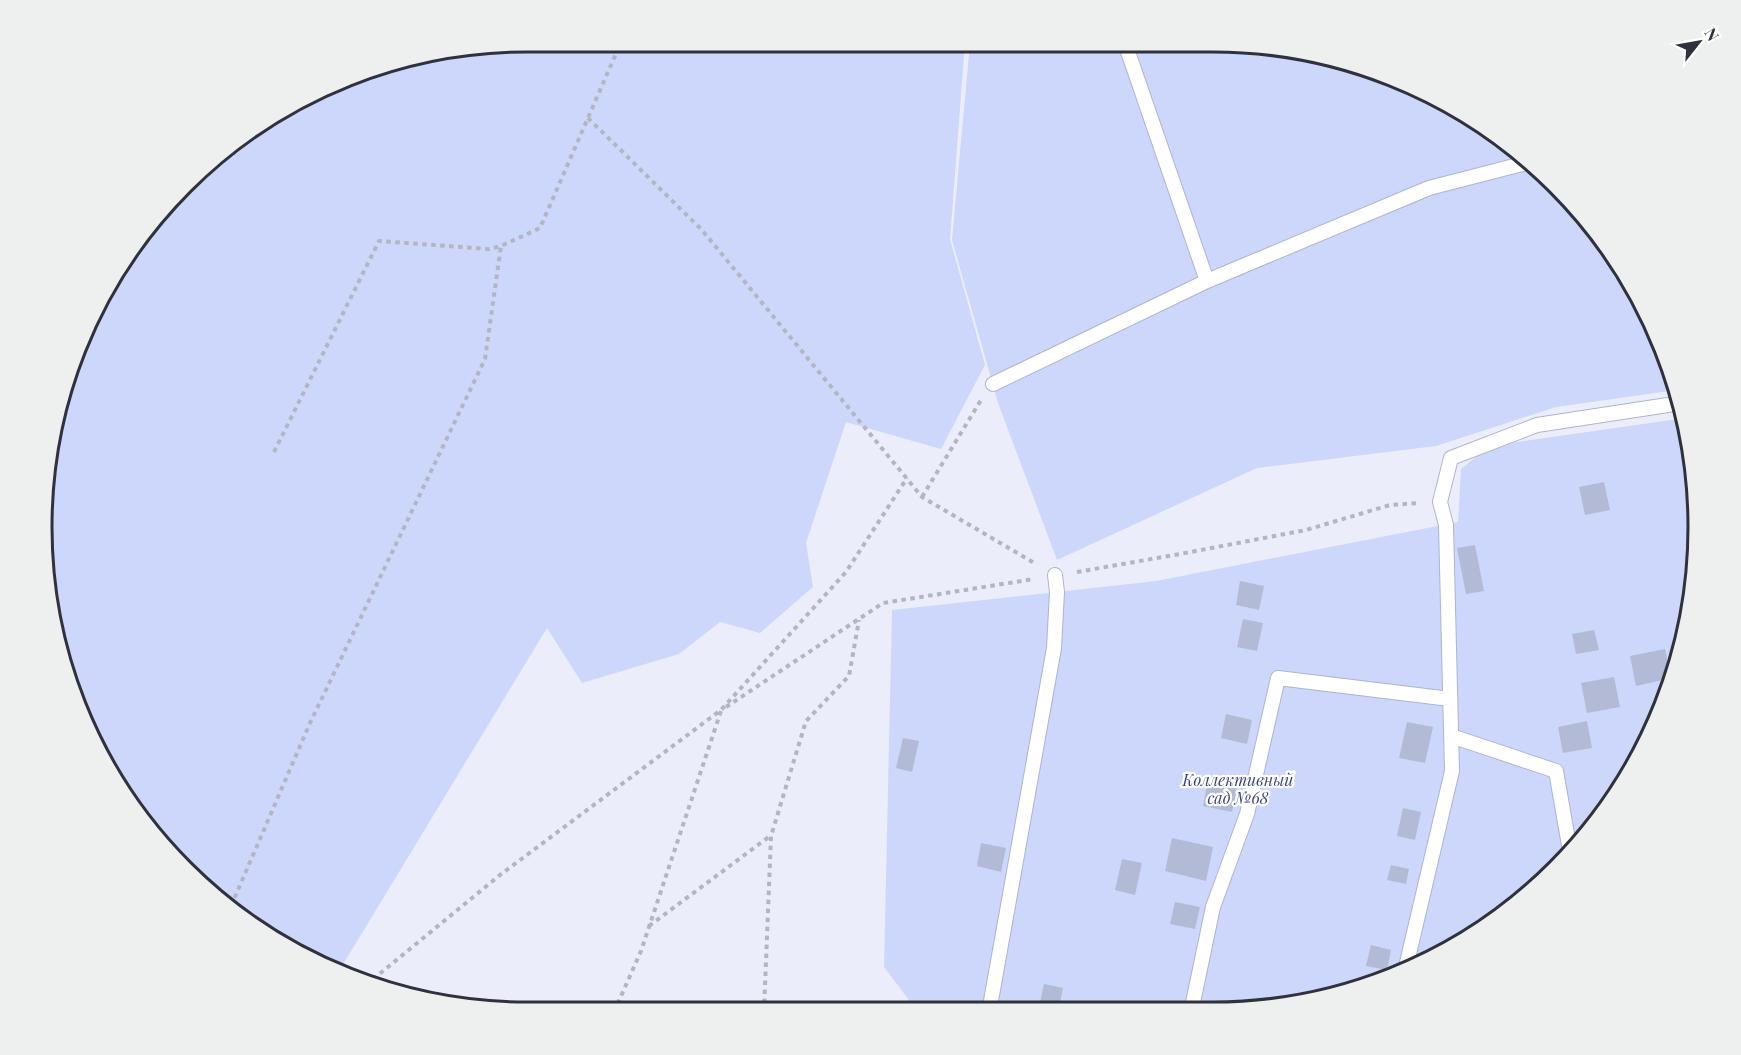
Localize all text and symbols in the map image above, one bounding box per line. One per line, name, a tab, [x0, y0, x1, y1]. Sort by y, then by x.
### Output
north arrow	[1669, 12, 1729, 72]
text: N	[1700, 24, 1724, 45]
park label: Коллективный сад №68	[1182, 769, 1294, 808]

